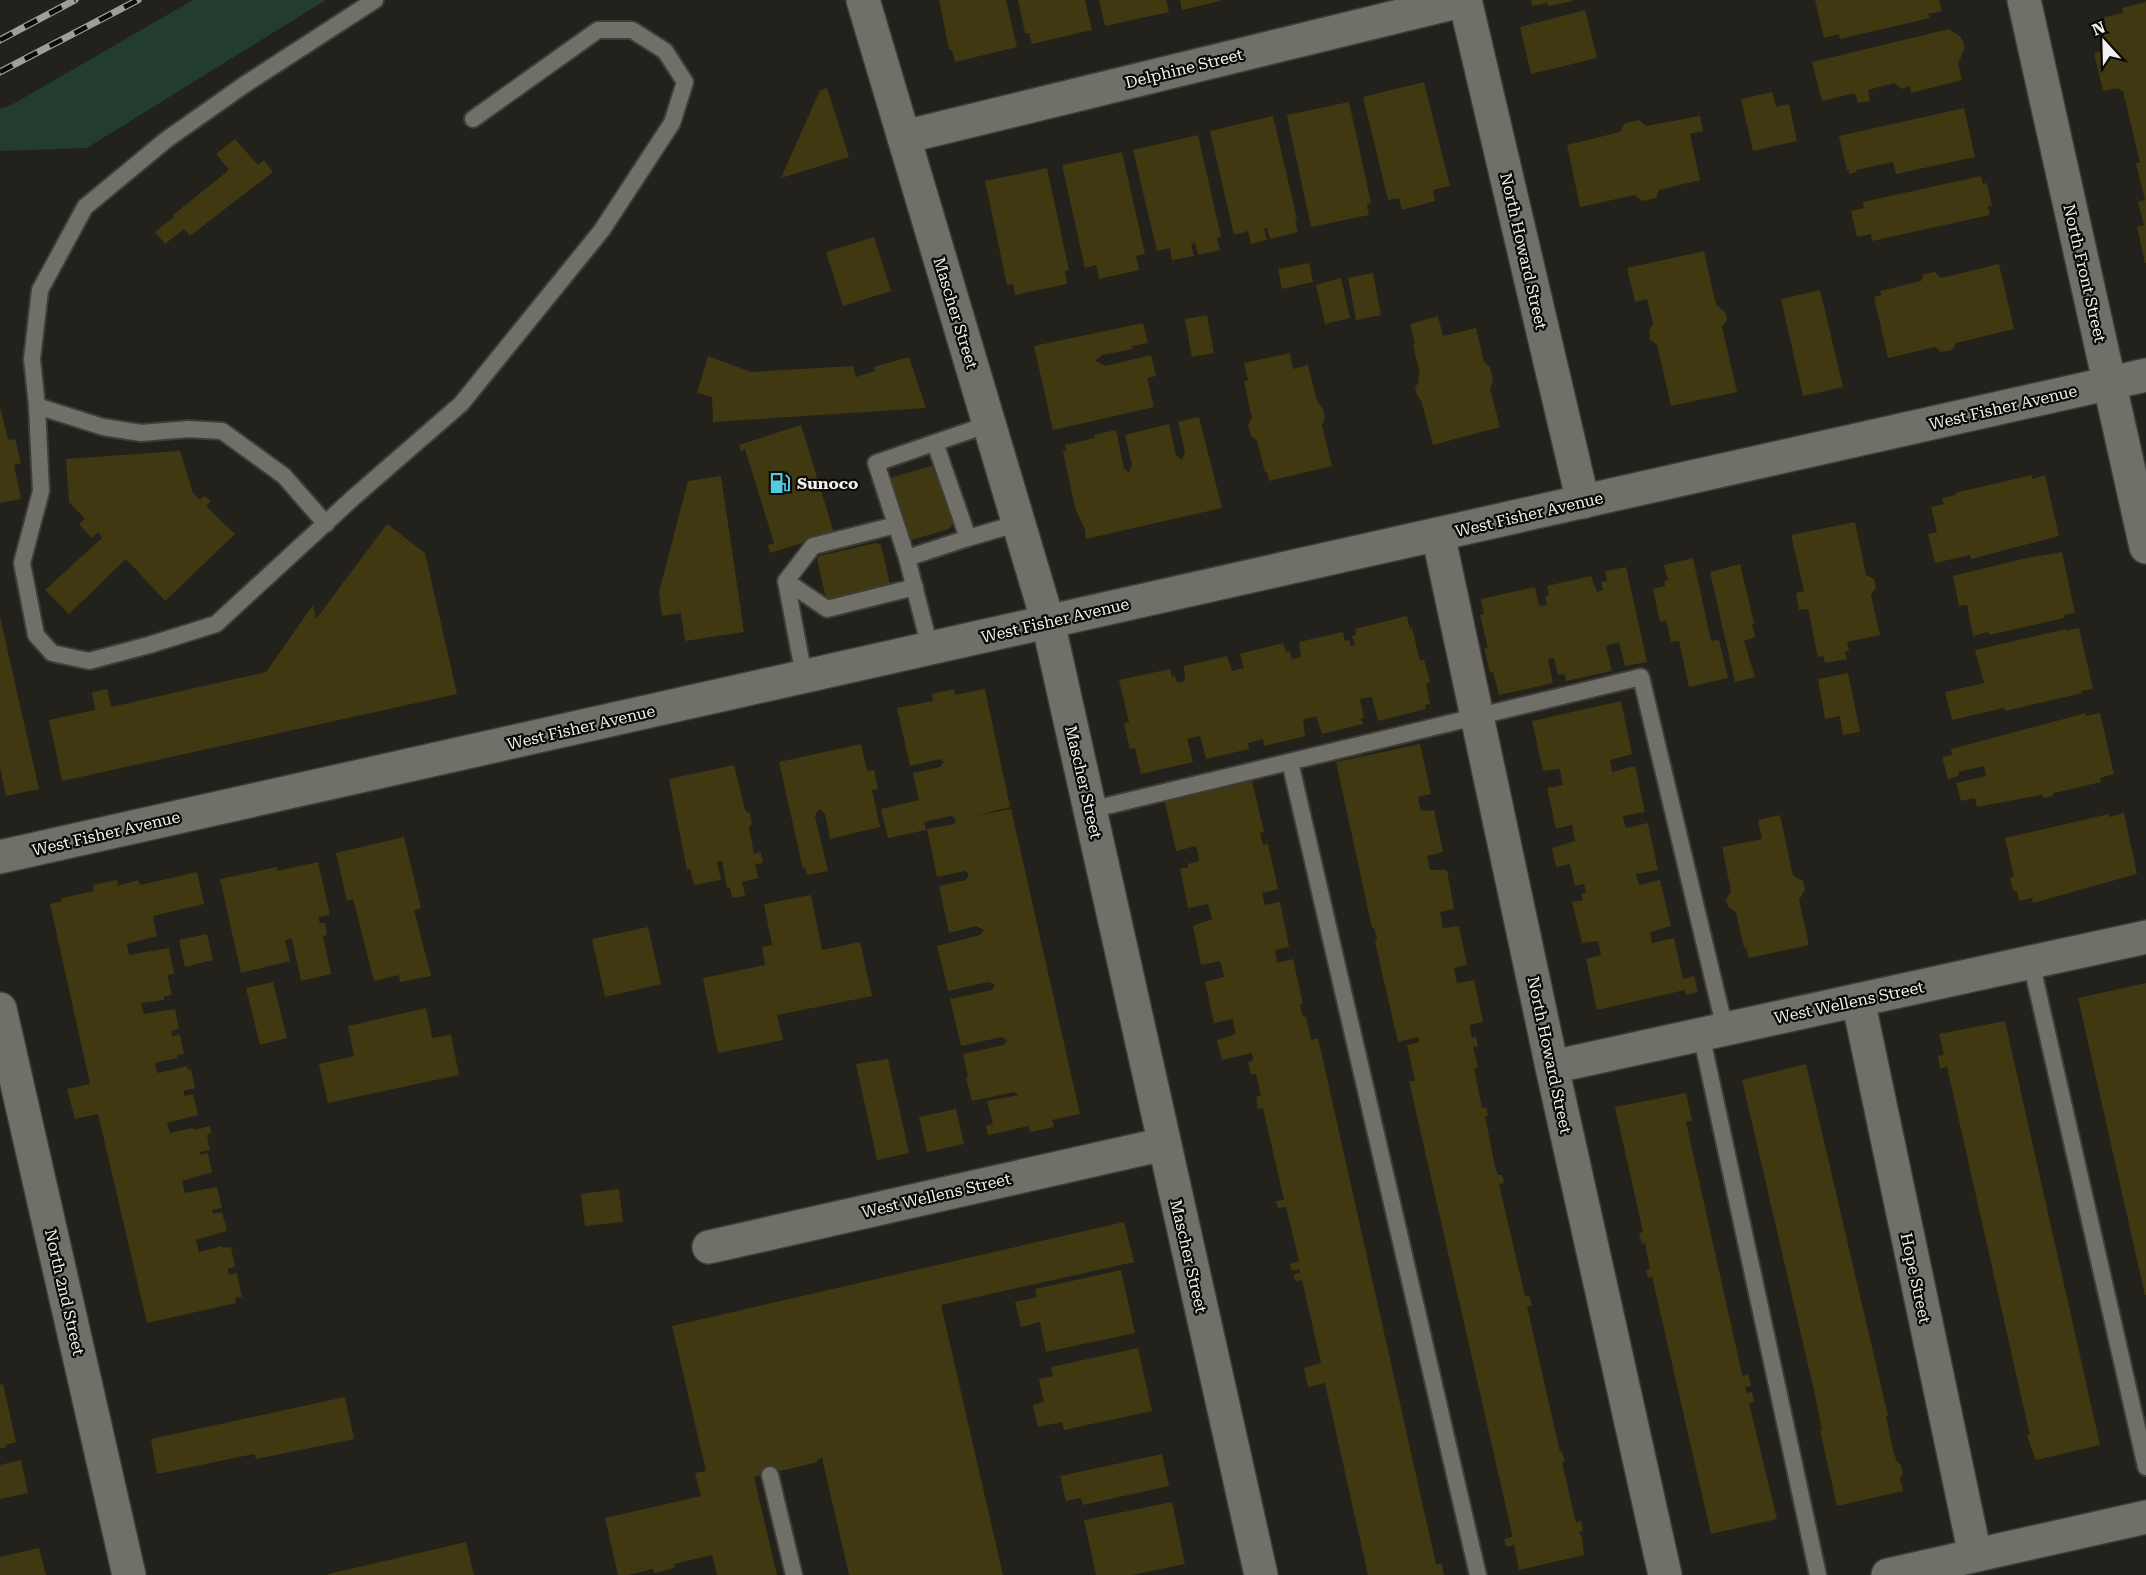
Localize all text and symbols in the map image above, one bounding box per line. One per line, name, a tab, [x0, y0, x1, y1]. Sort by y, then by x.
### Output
north arrow	[2074, 12, 2134, 72]
text: N	[2089, 17, 2108, 40]
street label: Delphine Street	[1123, 45, 1245, 92]
street label: North Howard Street	[1496, 171, 1551, 332]
street label: North Front Street	[2059, 202, 2110, 344]
street label: Mascher Street	[929, 255, 982, 371]
street label: West Fisher Avenue	[1927, 381, 2079, 434]
fuel station icon: Sunoco	[768, 471, 792, 495]
place label: Sunoco	[797, 474, 858, 493]
street label: West Fisher Avenue	[1453, 488, 1605, 541]
street label: West Fisher Avenue	[979, 594, 1131, 647]
street label: West Fisher Avenue	[505, 701, 657, 754]
street label: Mascher Street	[1061, 724, 1106, 841]
street label: West Fisher Avenue	[30, 807, 182, 860]
street label: North Howard Street	[1524, 975, 1576, 1136]
street label: West Wellens Street	[1772, 977, 1926, 1028]
street label: West Wellens Street	[860, 1169, 1013, 1222]
street label: Mascher Street	[1166, 1198, 1211, 1315]
street label: North 2nd Street	[41, 1227, 88, 1357]
street label: Hope Street	[1897, 1231, 1934, 1325]

